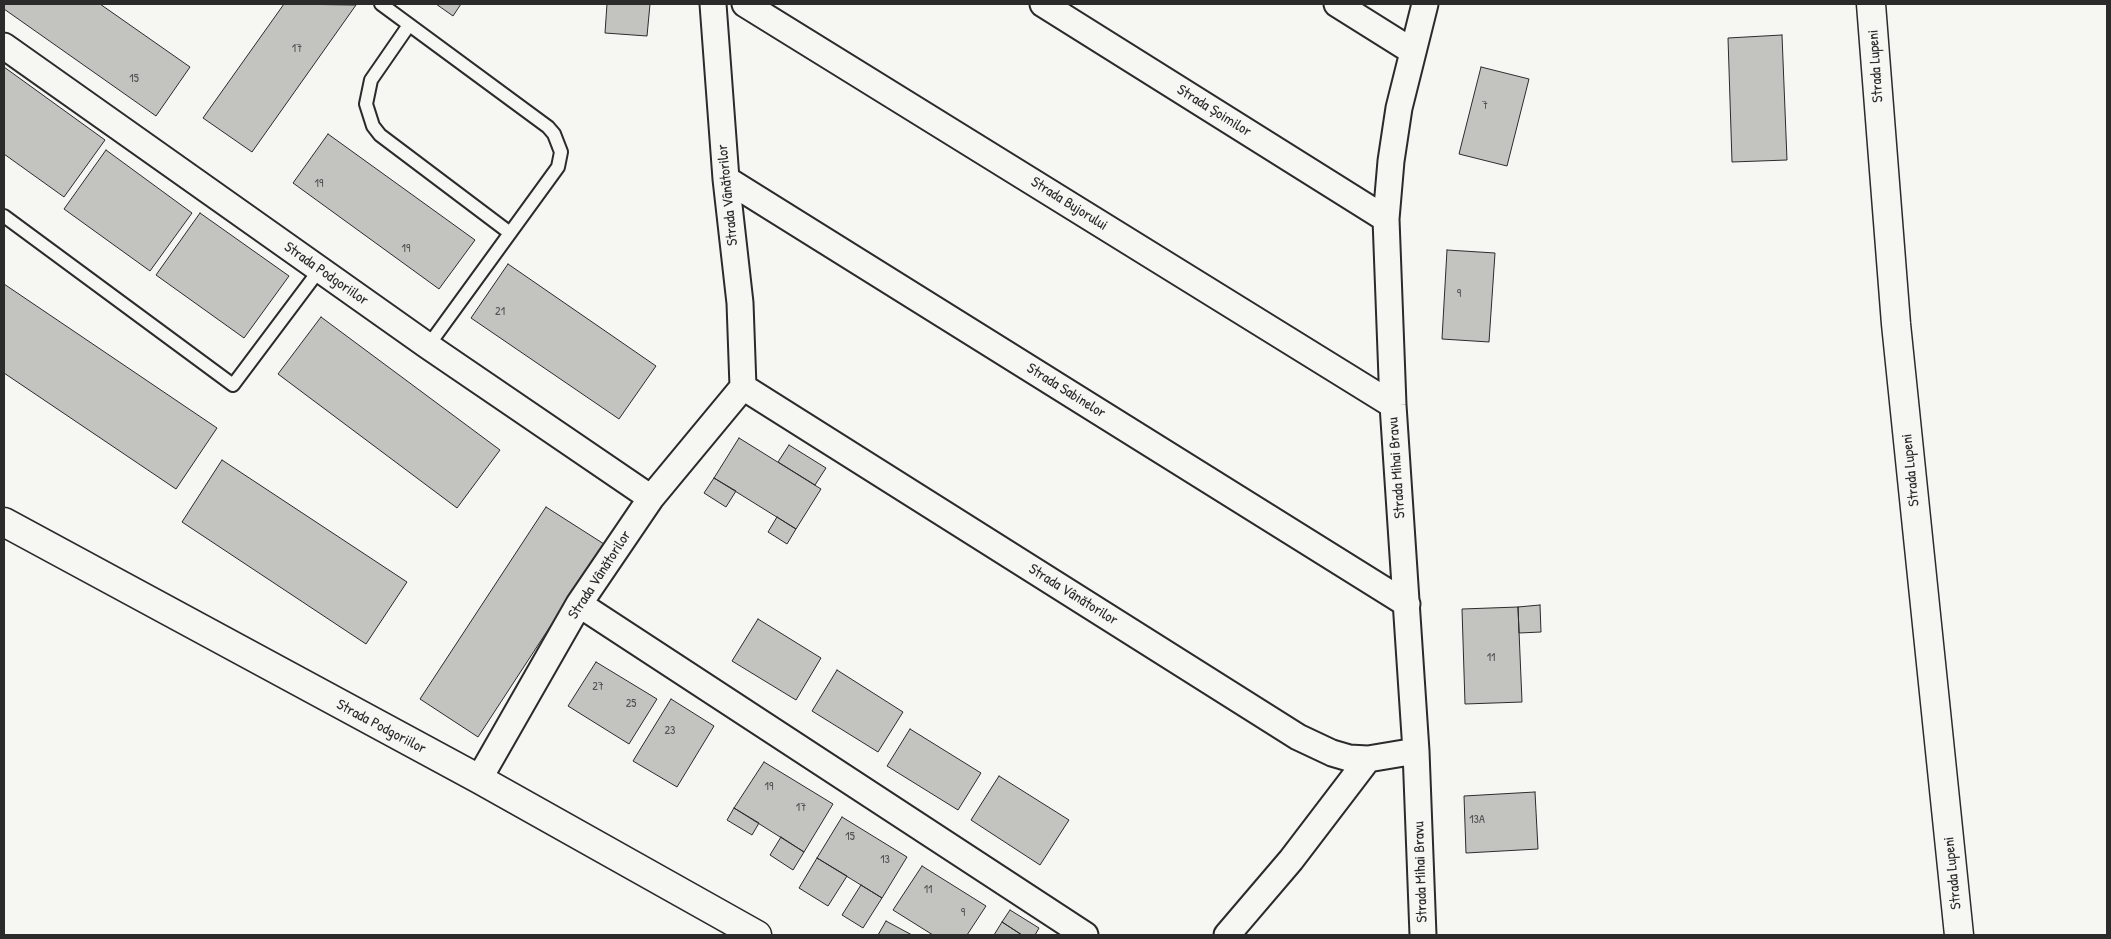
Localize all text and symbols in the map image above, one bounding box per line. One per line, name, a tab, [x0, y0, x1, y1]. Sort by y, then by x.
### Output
street label: Strada Lupeni	[1864, 29, 1888, 103]
house number: 17	[292, 42, 302, 56]
house number: 15	[129, 72, 139, 86]
street label: Strada Șoimilor	[1173, 81, 1255, 141]
house number: 7	[1482, 99, 1488, 113]
street label: Strada Vânătorilor	[714, 143, 742, 247]
street label: Strada Bujorului	[1027, 173, 1111, 235]
house number: 19	[315, 177, 323, 191]
street label: Strada Podgoriilor	[280, 238, 372, 310]
house number: 19	[402, 242, 410, 256]
house number: 9	[1457, 287, 1461, 301]
house number: 21	[495, 305, 505, 319]
street label: Strada Sabinelor	[1023, 360, 1109, 422]
street label: Strada Mihai Bravu	[1384, 417, 1410, 519]
street label: Strada Lupeni	[1898, 433, 1924, 507]
street label: Strada Vânătorilor	[565, 527, 635, 623]
street label: Strada Vânătorilor	[1025, 560, 1121, 630]
house number: 11	[1487, 651, 1495, 665]
house number: 27	[592, 680, 604, 694]
street label: Strada Podgoriilor	[333, 696, 429, 758]
house number: 25	[626, 697, 636, 711]
house number: 23	[665, 724, 675, 738]
house number: 19	[765, 780, 773, 794]
house number: 17	[796, 801, 806, 815]
house number: 13A	[1469, 813, 1485, 827]
street label: Strada Mihai Bravu	[1410, 821, 1432, 923]
house number: 15	[845, 830, 855, 844]
street label: Strada Lupeni	[1940, 836, 1966, 910]
house number: 13	[880, 853, 890, 867]
house number: 11	[924, 883, 932, 897]
house number: 9	[961, 906, 965, 920]

